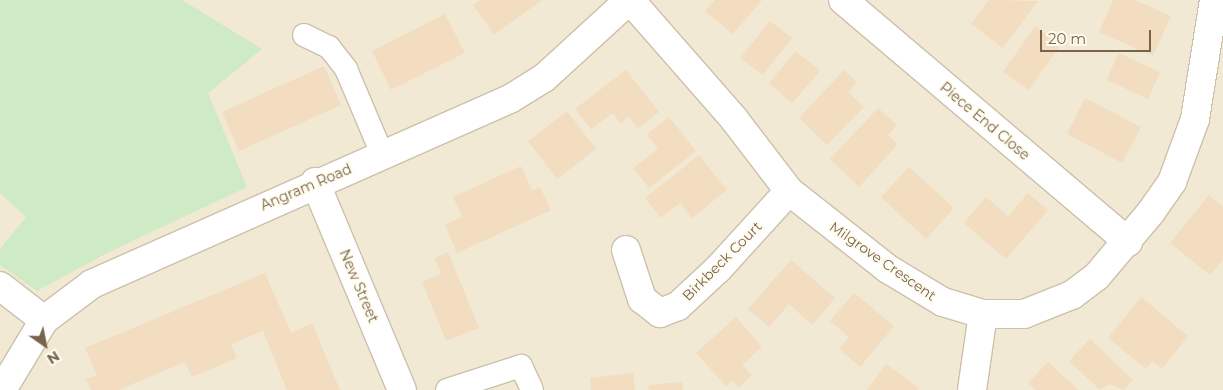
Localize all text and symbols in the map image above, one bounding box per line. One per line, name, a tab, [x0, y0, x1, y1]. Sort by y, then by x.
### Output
scale bar	[1043, 20, 1154, 52]
text: 20 m	[1048, 29, 1086, 48]
street label: Piece End Close	[937, 79, 1033, 163]
street label: Angram Road	[258, 160, 354, 214]
street label: Birkbeck Court	[679, 218, 765, 304]
street label: Milgrove Crescent	[827, 218, 939, 304]
street label: New Street	[336, 247, 382, 325]
north arrow	[20, 320, 70, 370]
text: N	[44, 347, 63, 368]

